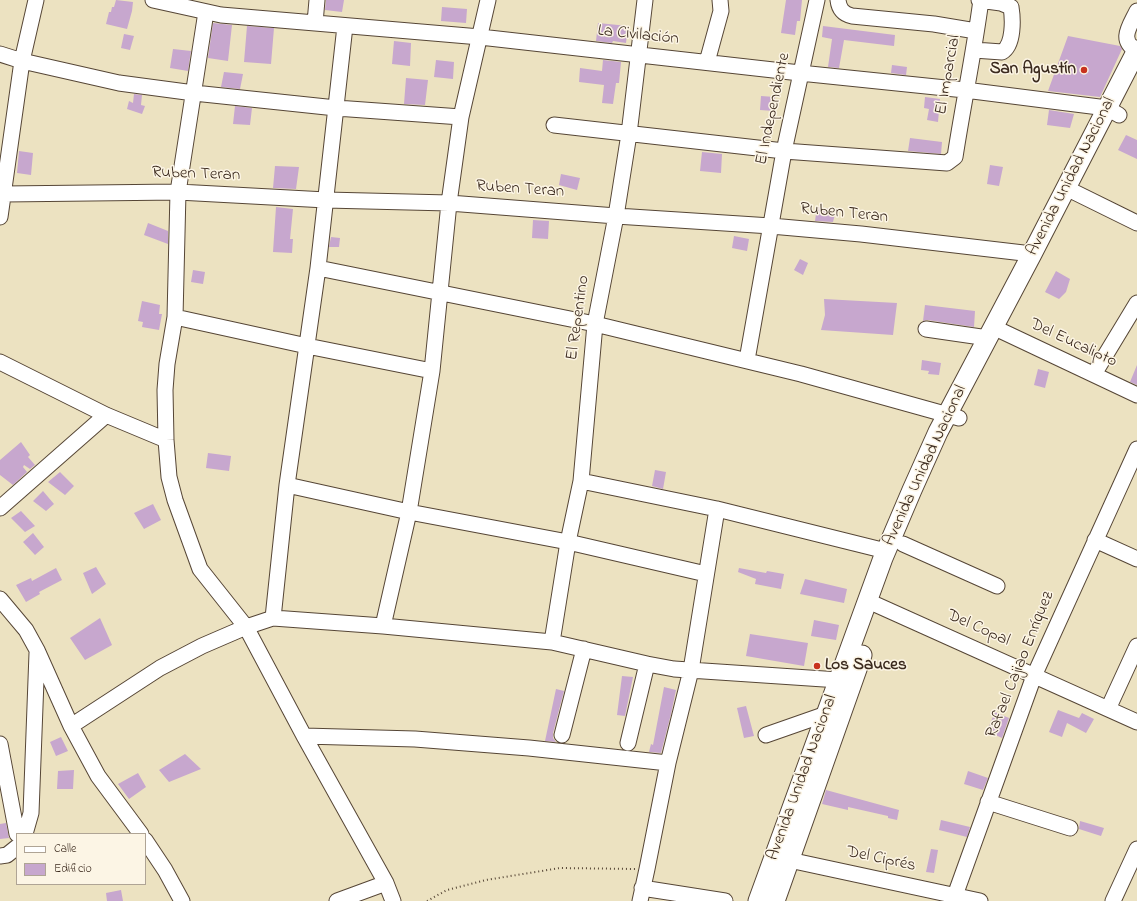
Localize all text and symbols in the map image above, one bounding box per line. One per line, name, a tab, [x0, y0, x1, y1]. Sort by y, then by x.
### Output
street label: La Civilación	[596, 22, 680, 50]
street label: El Imparcial	[932, 33, 966, 117]
street label: El Independiente	[752, 51, 796, 167]
place label: San Agustín	[990, 60, 1076, 80]
marker: San Agustín	[1079, 65, 1089, 75]
street label: Avenida Unidad Nacional	[1023, 94, 1121, 260]
street label: Ruben Teran	[151, 163, 241, 187]
street label: Ruben Teran	[475, 177, 565, 203]
street label: Ruben Teran	[799, 199, 889, 229]
street label: El Repentino	[563, 274, 595, 362]
street label: Del Eucalipto	[1026, 315, 1120, 373]
street label: Avenida Unidad Nacional	[880, 382, 972, 550]
street label: Rafael Cajiao Enríquez	[982, 589, 1060, 741]
street label: Del Copal	[943, 606, 1013, 652]
place label: Los Sauces	[825, 656, 907, 676]
marker: Los Sauces	[812, 661, 822, 671]
street label: Avenida Unidad Nacional	[764, 692, 842, 864]
legend	[16, 833, 146, 885]
text: Calle	[54, 840, 76, 858]
street label: Del Ciprés	[844, 843, 918, 877]
text: Edificio	[54, 860, 92, 878]

